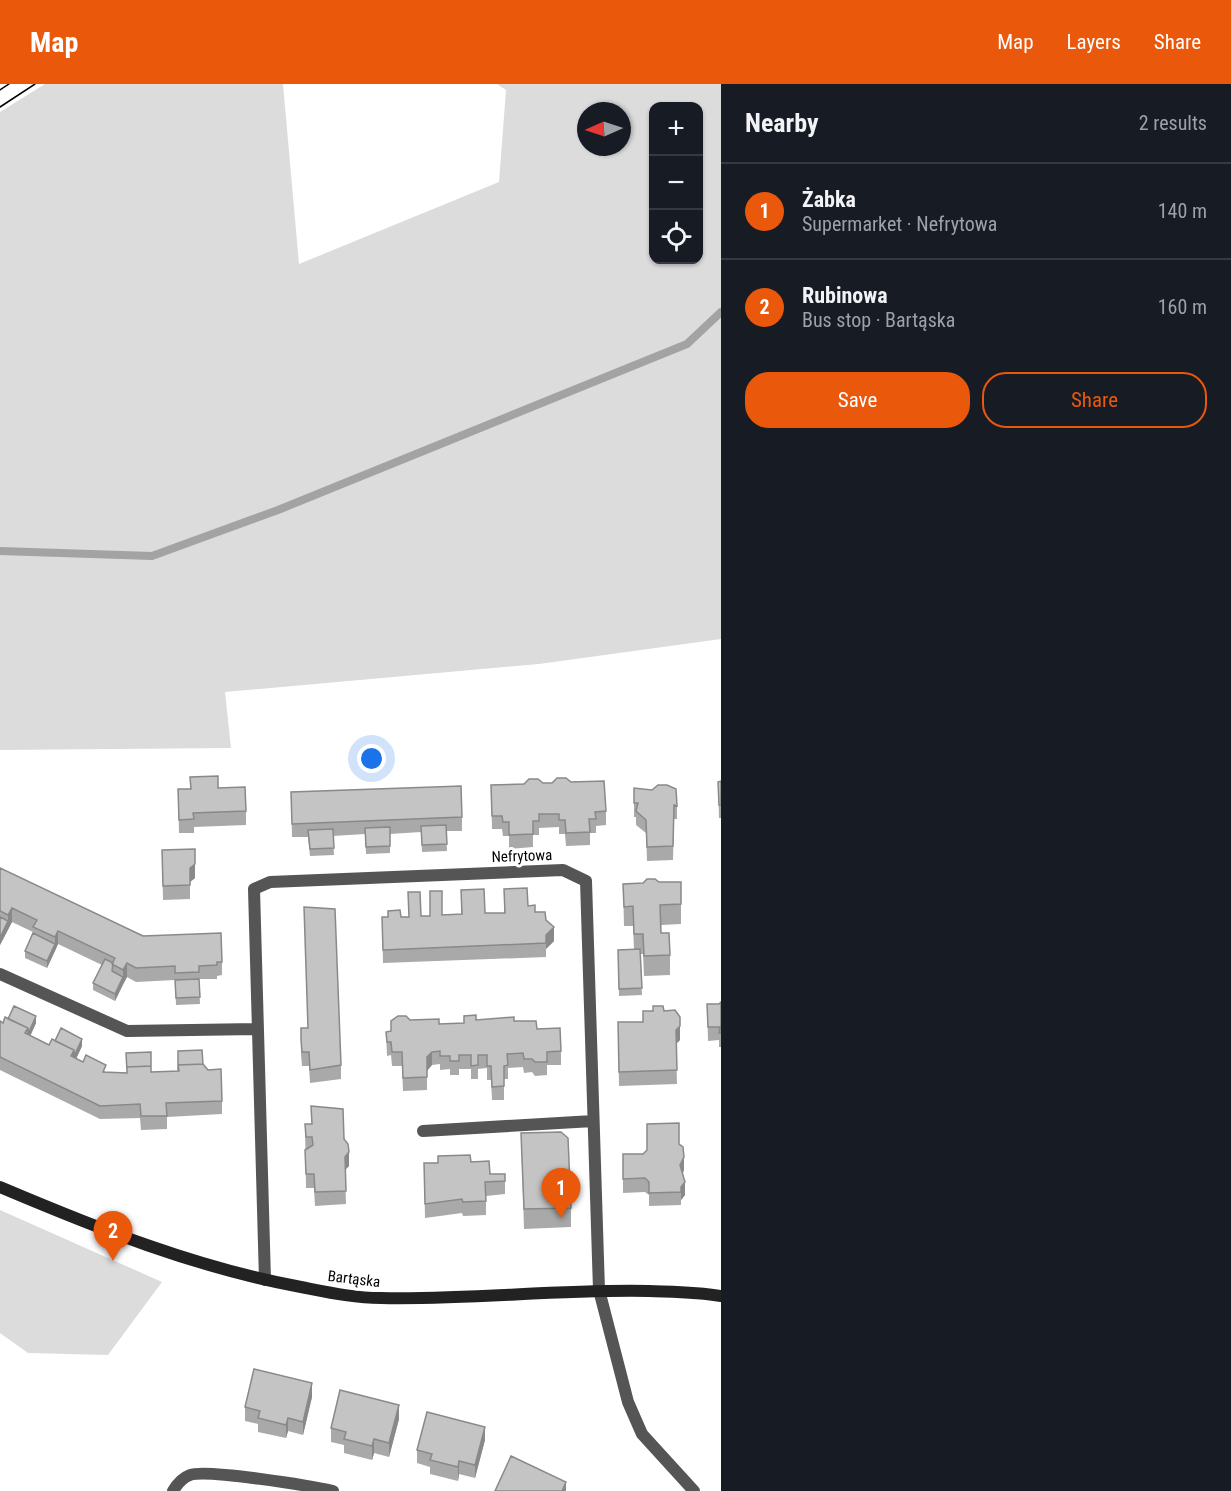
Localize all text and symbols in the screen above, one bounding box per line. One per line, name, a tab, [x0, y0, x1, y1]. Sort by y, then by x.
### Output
text: Map	[30, 26, 78, 59]
text: Map	[997, 30, 1034, 54]
text: Layers	[1067, 30, 1121, 54]
text: Share	[1154, 30, 1201, 54]
north arrow	[577, 102, 631, 156]
map controls	[649, 102, 703, 264]
button: +	[649, 102, 703, 156]
text: Nearby	[745, 108, 819, 138]
text: 2 results	[1139, 111, 1207, 135]
button: −	[649, 156, 703, 210]
text: Żabka	[802, 187, 856, 212]
text: 1	[759, 199, 770, 223]
text: 140 m	[1158, 199, 1207, 223]
button: locate	[649, 210, 703, 264]
text: Supermarket · Nefrytowa	[802, 212, 997, 236]
text: Rubinowa	[802, 283, 888, 308]
text: 2	[759, 295, 770, 319]
text: 160 m	[1158, 295, 1207, 319]
text: Bus stop · Bartąska	[802, 308, 955, 332]
button: Save	[745, 372, 970, 428]
button: Share	[982, 372, 1207, 428]
your location	[357, 744, 386, 773]
street label: Nefrytowa	[491, 846, 553, 866]
pin: 1	[542, 1168, 580, 1218]
pin: 2	[94, 1212, 132, 1261]
street label: Bartąska	[327, 1267, 381, 1291]

